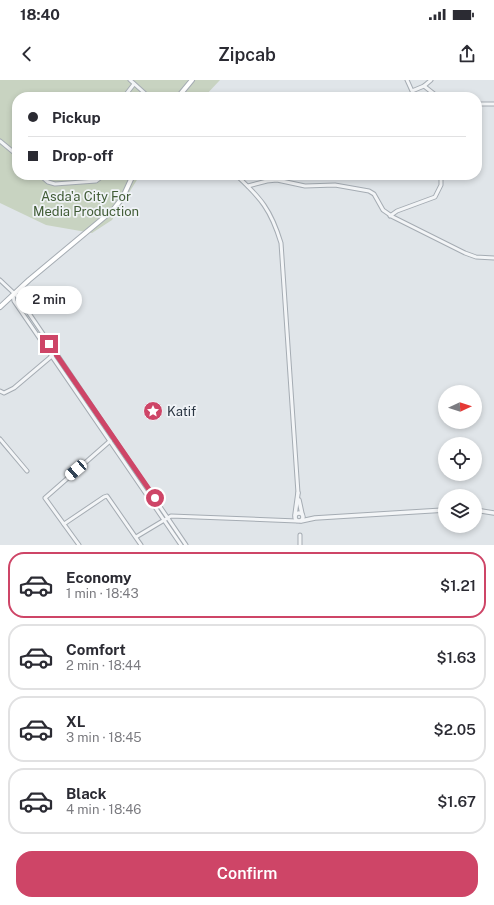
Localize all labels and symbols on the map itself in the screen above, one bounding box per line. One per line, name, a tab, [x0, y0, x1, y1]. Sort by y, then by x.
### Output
park label: Asda'a City For Media Production	[33, 189, 139, 219]
callout: 2 min	[16, 286, 82, 314]
route end	[40, 335, 58, 353]
north arrow	[438, 385, 482, 429]
place icon: Katif	[142, 400, 164, 422]
place label: Katif	[167, 404, 196, 419]
car	[63, 458, 89, 482]
route start	[146, 489, 164, 507]

